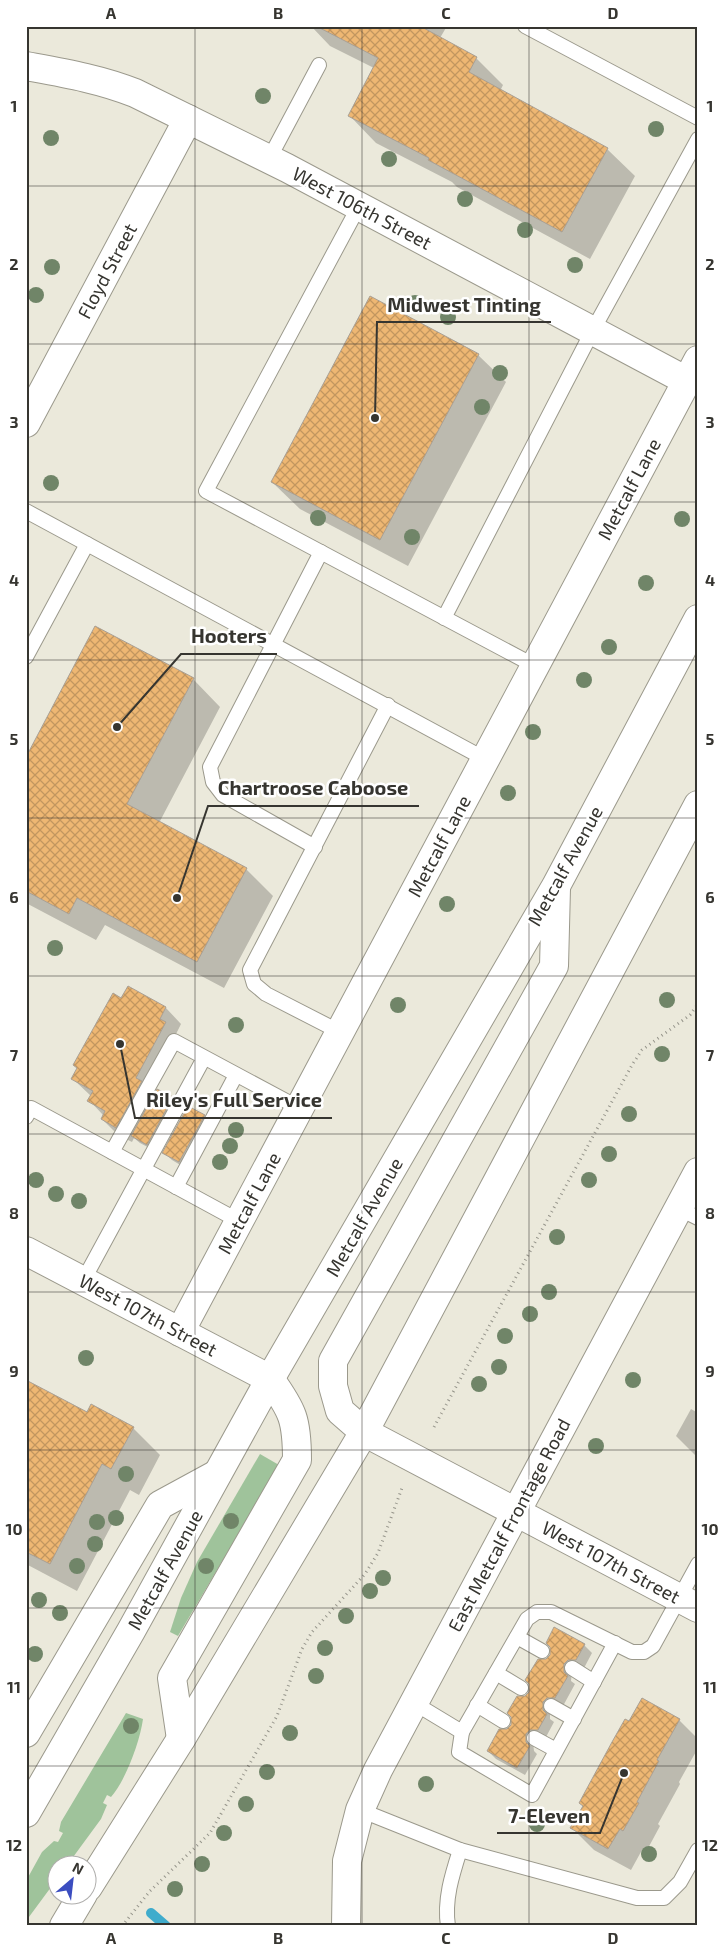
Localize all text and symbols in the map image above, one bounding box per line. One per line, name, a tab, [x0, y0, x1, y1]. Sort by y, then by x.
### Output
text: A	[106, 3, 117, 22]
text: B	[273, 3, 283, 22]
text: C	[441, 3, 451, 22]
text: D	[608, 3, 619, 22]
text: 1	[11, 96, 17, 115]
text: 1	[707, 96, 713, 115]
street label: West 106th Street	[289, 161, 436, 254]
street label: Floyd Street	[72, 219, 141, 322]
text: 2	[9, 254, 19, 273]
text: 2	[705, 254, 715, 273]
callout: Midwest Tinting	[377, 287, 551, 322]
text: Midwest Tinting	[387, 292, 541, 316]
text: 3	[9, 412, 19, 431]
text: 3	[705, 412, 715, 431]
street label: Metcalf Lane	[592, 434, 665, 544]
text: 4	[9, 570, 19, 589]
text: 4	[705, 570, 715, 589]
callout: Hooters	[181, 619, 277, 654]
text: Hooters	[191, 623, 267, 647]
text: 5	[10, 729, 19, 748]
text: 5	[706, 729, 715, 748]
callout: Chartroose Caboose	[208, 771, 419, 806]
text: Chartroose Caboose	[218, 775, 408, 799]
street label: Metcalf Lane	[402, 791, 475, 901]
street label: Metcalf Avenue	[522, 802, 607, 930]
text: 6	[9, 887, 19, 906]
text: 6	[705, 887, 715, 906]
text: 7	[10, 1045, 19, 1064]
text: 7	[706, 1045, 715, 1064]
callout: Riley's Full Service	[135, 1083, 332, 1118]
text: Riley's Full Service	[146, 1087, 322, 1112]
street label: Metcalf Lane	[212, 1148, 285, 1258]
street label: Metcalf Avenue	[320, 1153, 407, 1280]
text: 8	[9, 1203, 19, 1222]
text: 8	[705, 1203, 715, 1222]
street label: West 107th Street	[75, 1268, 221, 1361]
text: 9	[9, 1361, 19, 1380]
text: 9	[705, 1361, 715, 1380]
street label: East Metcalf Frontage Road	[442, 1414, 575, 1635]
street label: Metcalf Avenue	[122, 1506, 207, 1634]
street label: West 107th Street	[538, 1515, 684, 1608]
text: 10	[5, 1519, 23, 1538]
text: 10	[701, 1519, 719, 1538]
text: 11	[7, 1677, 21, 1696]
text: 11	[703, 1677, 717, 1696]
callout: 7-Eleven	[497, 1798, 600, 1833]
text: 7-Eleven	[508, 1803, 590, 1827]
text: 12	[6, 1835, 22, 1854]
text: 12	[702, 1835, 718, 1854]
north arrow	[48, 1854, 98, 1904]
text: N	[70, 1858, 87, 1878]
text: A	[106, 1928, 117, 1947]
text: B	[273, 1928, 283, 1947]
text: C	[441, 1928, 451, 1947]
text: D	[608, 1928, 619, 1947]

